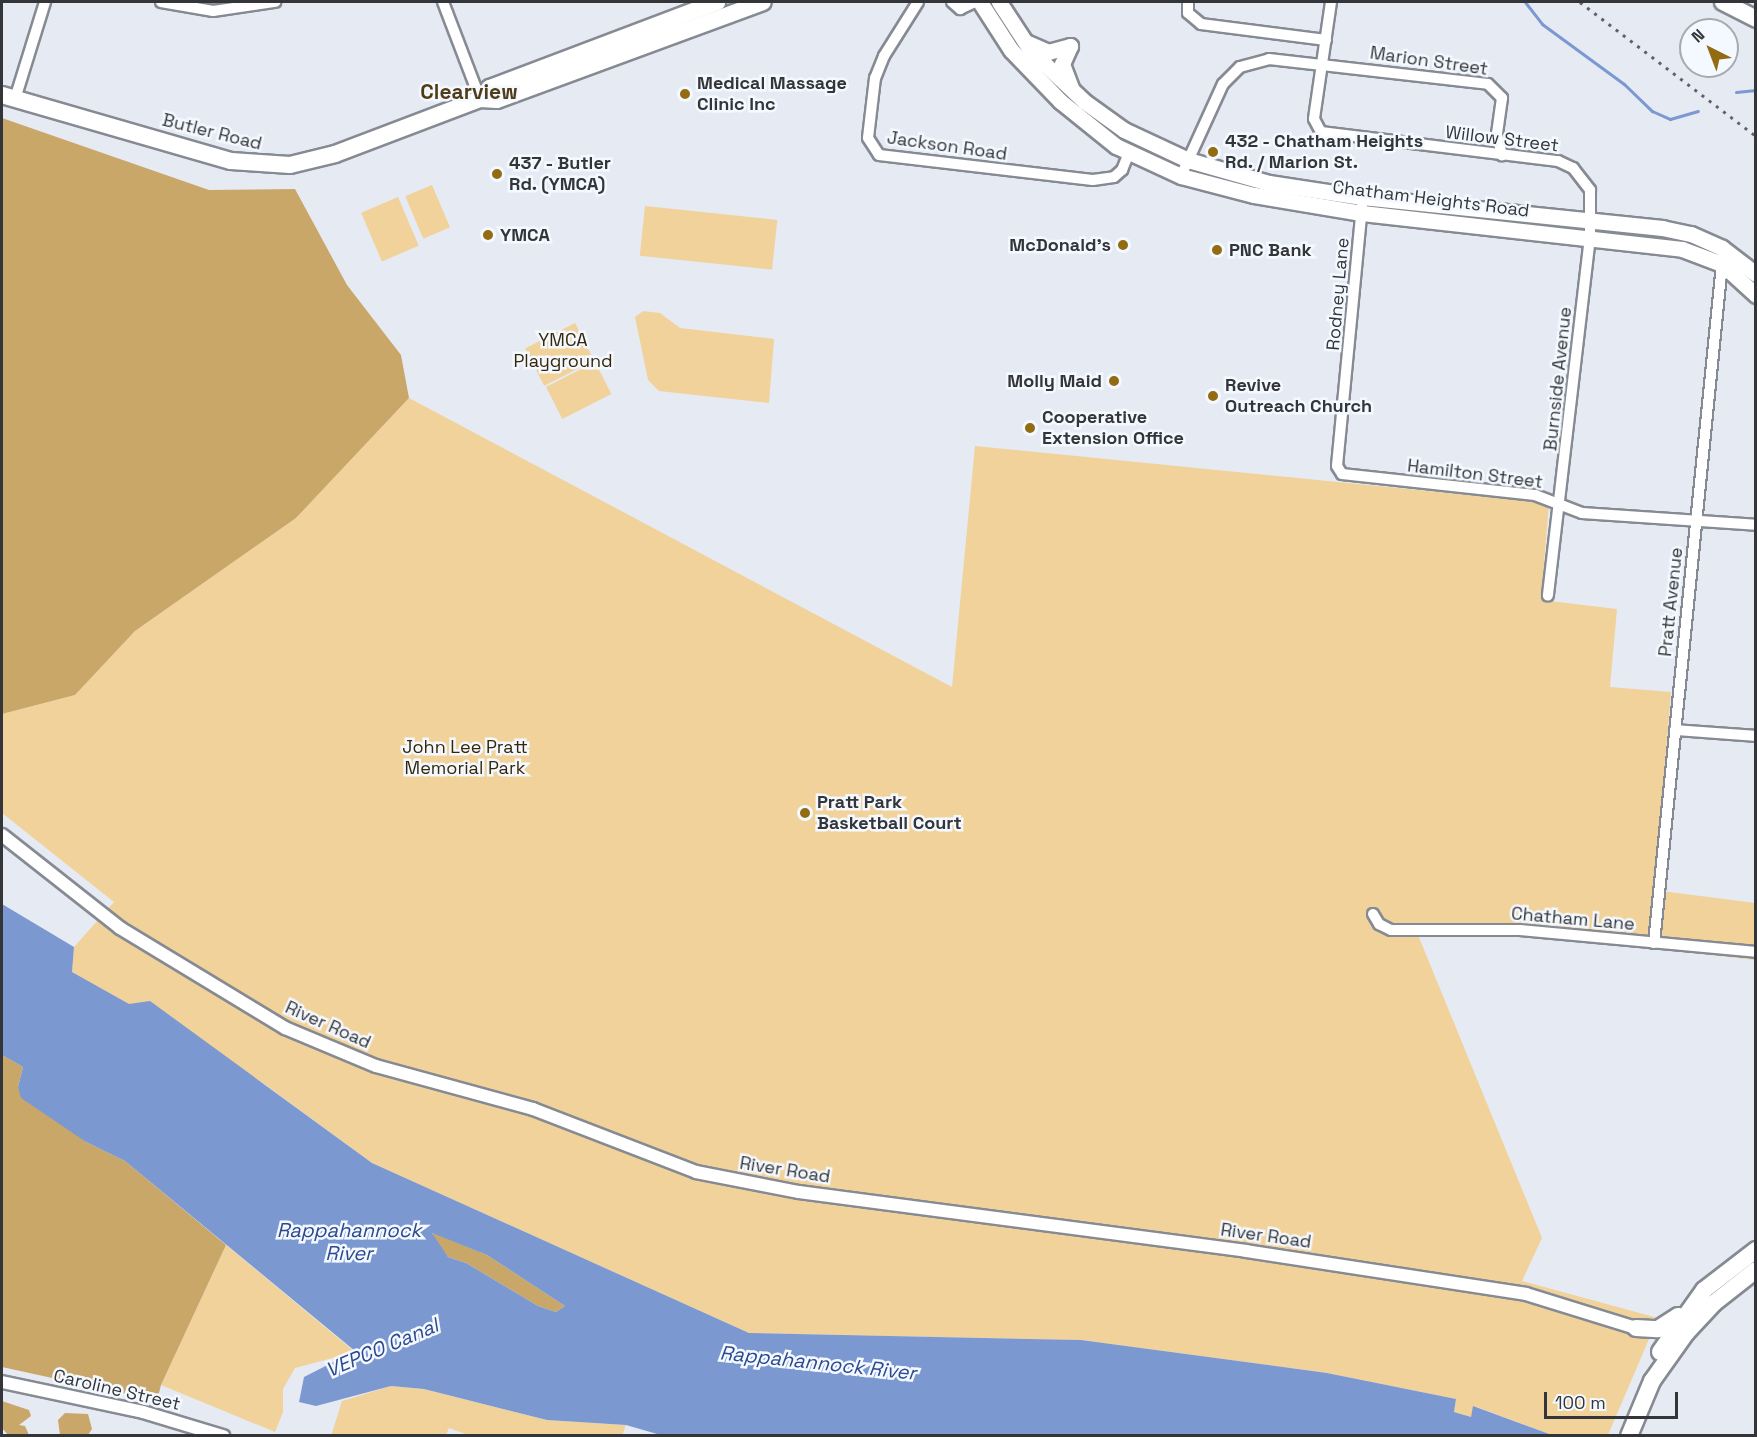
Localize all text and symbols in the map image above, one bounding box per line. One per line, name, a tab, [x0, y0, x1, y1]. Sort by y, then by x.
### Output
north arrow	[1679, 18, 1739, 78]
text: N	[1687, 24, 1709, 47]
street label: Marion Street	[1369, 42, 1489, 80]
place label: Medical Massage Clinic Inc	[697, 73, 847, 116]
district label: Clearview	[420, 79, 518, 105]
marker: Medical Massage Clinic Inc	[678, 87, 692, 101]
street label: Butler Road	[160, 109, 264, 155]
street label: Willow Street	[1444, 121, 1560, 157]
street label: Jackson Road	[886, 127, 1008, 165]
place label: 432 - Chatham Heights Rd. / Marion St.	[1225, 131, 1424, 174]
marker: 432 - Chatham Heights Rd. / Marion St.	[1206, 145, 1220, 159]
place label: 437 - Butler Rd. (YMCA)	[509, 153, 612, 195]
marker: 437 - Butler Rd. (YMCA)	[490, 167, 504, 181]
street label: Chatham Heights Road	[1331, 176, 1531, 222]
place label: YMCA	[500, 224, 550, 246]
marker: YMCA	[481, 228, 495, 242]
place label: McDonald's	[1009, 234, 1111, 256]
street label: Rodney Lane	[1322, 237, 1354, 351]
marker: McDonald's	[1116, 238, 1130, 252]
place label: PNC Bank	[1229, 239, 1312, 261]
marker: PNC Bank	[1210, 243, 1224, 257]
street label: Burnside Avenue	[1540, 306, 1576, 452]
park label: YMCA Playground	[513, 330, 613, 372]
place label: Molly Maid	[1007, 370, 1102, 392]
marker: Molly Maid	[1107, 374, 1121, 388]
place label: Revive Outreach Church	[1225, 375, 1372, 418]
marker: Revive Outreach Church	[1206, 389, 1220, 403]
place label: Cooperative Extension Office	[1042, 407, 1184, 450]
marker: Cooperative Extension Office	[1023, 421, 1037, 435]
street label: Hamilton Street	[1406, 455, 1544, 493]
street label: Pratt Avenue	[1655, 546, 1687, 658]
park label: John Lee Pratt Memorial Park	[402, 737, 528, 780]
place label: Pratt Park Basketball Court	[817, 792, 962, 834]
marker: Pratt Park Basketball Court	[798, 806, 812, 820]
street label: Chatham Lane	[1510, 903, 1636, 935]
street label: River Road	[282, 997, 374, 1053]
street label: River Road	[738, 1152, 832, 1188]
water label: Rappahannock River	[277, 1218, 421, 1265]
street label: River Road	[1219, 1219, 1313, 1253]
water label: VEPCO Canal	[322, 1314, 442, 1382]
water label: Rappahannock River	[719, 1341, 917, 1385]
street label: Caroline Street	[51, 1365, 183, 1415]
scale bar	[1547, 1380, 1680, 1418]
text: 100 m	[1555, 1391, 1606, 1414]

